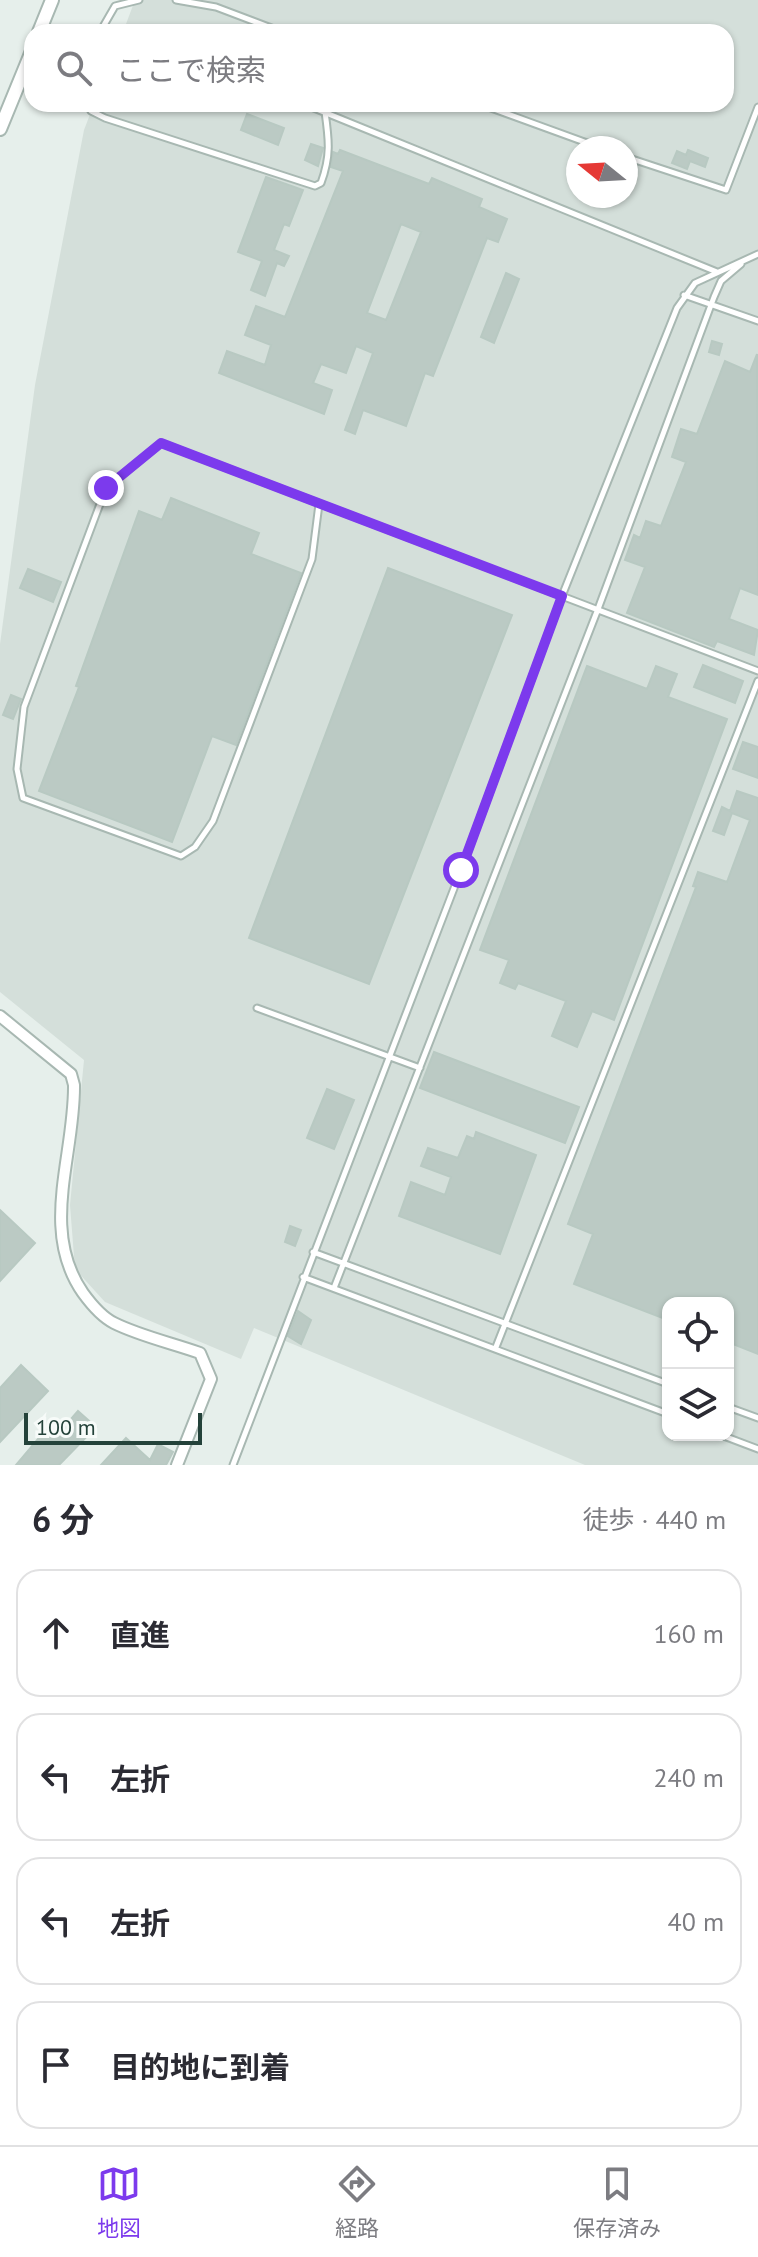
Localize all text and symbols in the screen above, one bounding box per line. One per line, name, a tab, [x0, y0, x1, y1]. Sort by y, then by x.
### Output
search box	[24, 24, 734, 112]
icon: search	[52, 46, 96, 90]
text: ここで検索	[116, 50, 266, 89]
north arrow	[566, 136, 638, 208]
route end	[88, 470, 124, 506]
route start	[443, 852, 479, 888]
map controls	[662, 1297, 734, 1441]
button: locate	[662, 1297, 734, 1369]
button: layers	[662, 1369, 734, 1441]
scale bar	[24, 1409, 202, 1445]
text: 100 m	[36, 1413, 96, 1441]
text: 6 分	[32, 1497, 94, 1541]
text: 徒歩 · 440 m	[583, 1503, 726, 1536]
icon: ahead	[34, 1611, 78, 1655]
text: 直進	[110, 1615, 170, 1654]
text: 160 m	[653, 1617, 724, 1650]
icon: left	[34, 1755, 78, 1799]
text: 左折	[110, 1759, 170, 1798]
text: 240 m	[653, 1761, 724, 1794]
icon: left	[34, 1899, 78, 1943]
text: 左折	[110, 1903, 170, 1942]
text: 40 m	[668, 1905, 724, 1938]
icon: arrive	[34, 2043, 78, 2087]
text: 目的地に到着	[110, 2047, 290, 2086]
tab: 地図	[97, 2162, 141, 2242]
tab: 経路	[335, 2162, 379, 2242]
tab: 保存済み	[573, 2162, 661, 2242]

